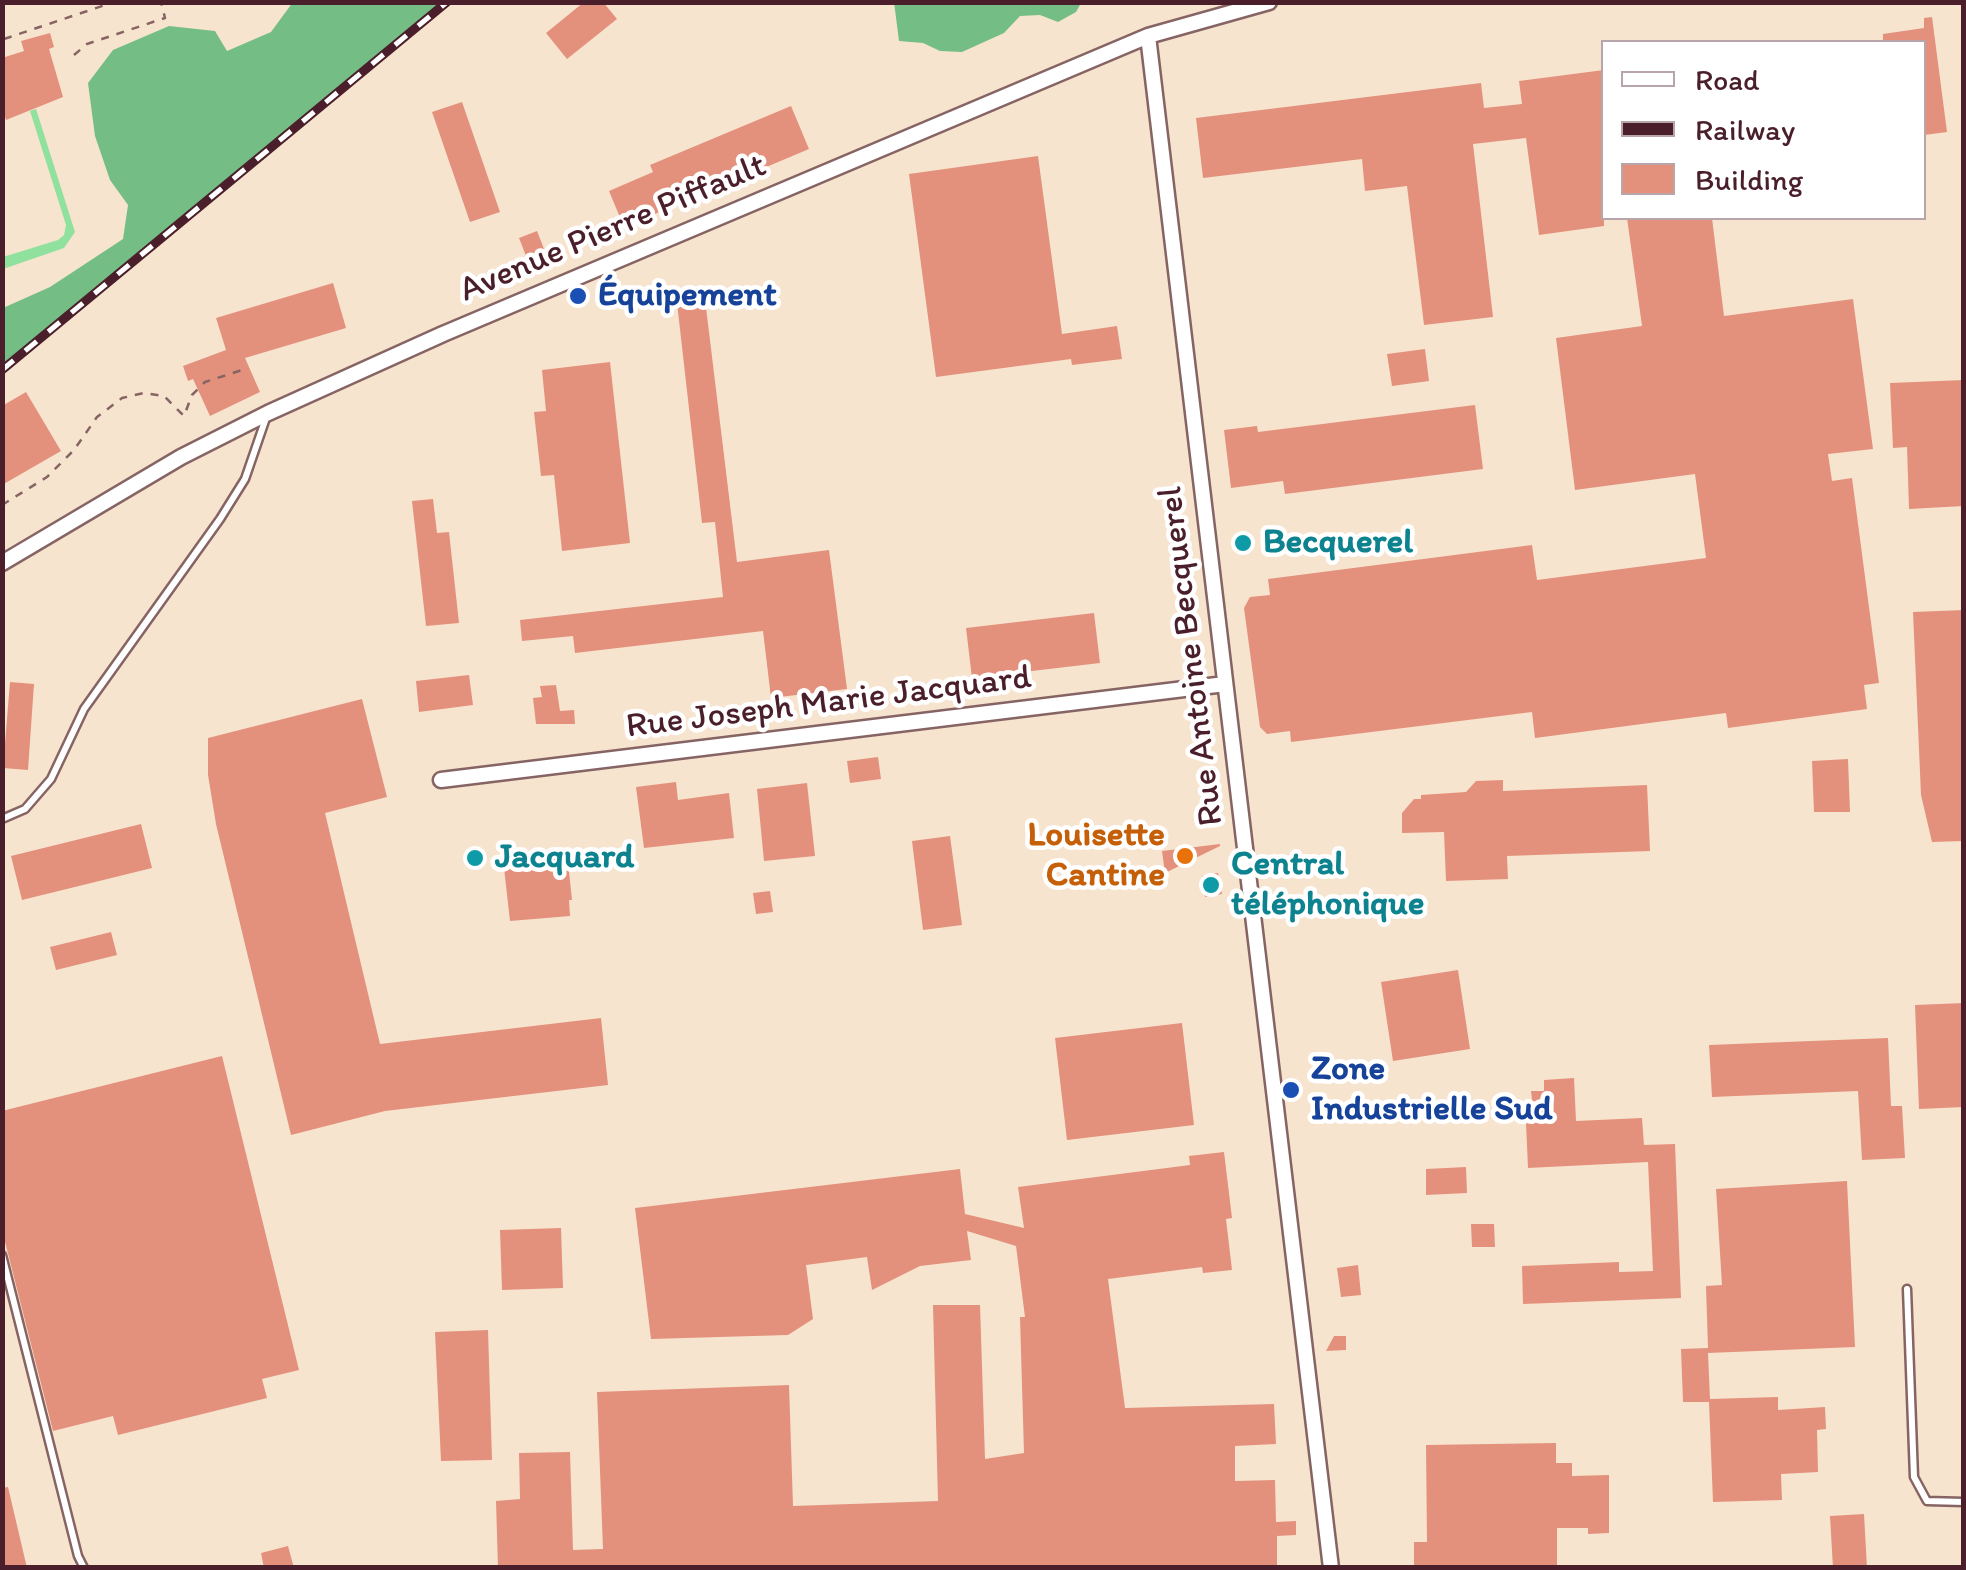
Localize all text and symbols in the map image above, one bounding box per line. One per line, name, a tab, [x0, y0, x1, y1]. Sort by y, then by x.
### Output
legend	[1601, 40, 1926, 220]
text: Road	[1695, 61, 1760, 98]
text: Railway	[1695, 111, 1795, 148]
street label: Avenue Pierre Piffault	[453, 145, 773, 313]
text: Building	[1695, 161, 1803, 198]
place label: Équipement	[598, 275, 777, 317]
marker: Équipement	[567, 285, 589, 307]
street label: Rue Antoine Becquerel	[1150, 484, 1234, 828]
place label: Becquerel	[1263, 522, 1413, 564]
marker: Becquerel	[1232, 532, 1254, 554]
street label: Rue Joseph Marie Jacquard	[624, 657, 1034, 749]
place label: Louisette Cantine	[1028, 815, 1165, 897]
place label: Jacquard	[495, 837, 634, 879]
place label: Central téléphonique	[1231, 844, 1424, 926]
marker: Louisette Cantine	[1174, 845, 1196, 867]
marker: Jacquard	[464, 847, 486, 869]
marker: Central téléphonique	[1200, 874, 1222, 896]
place label: Zone Industrielle Sud	[1311, 1049, 1553, 1131]
marker: Zone Industrielle Sud	[1280, 1079, 1302, 1101]

